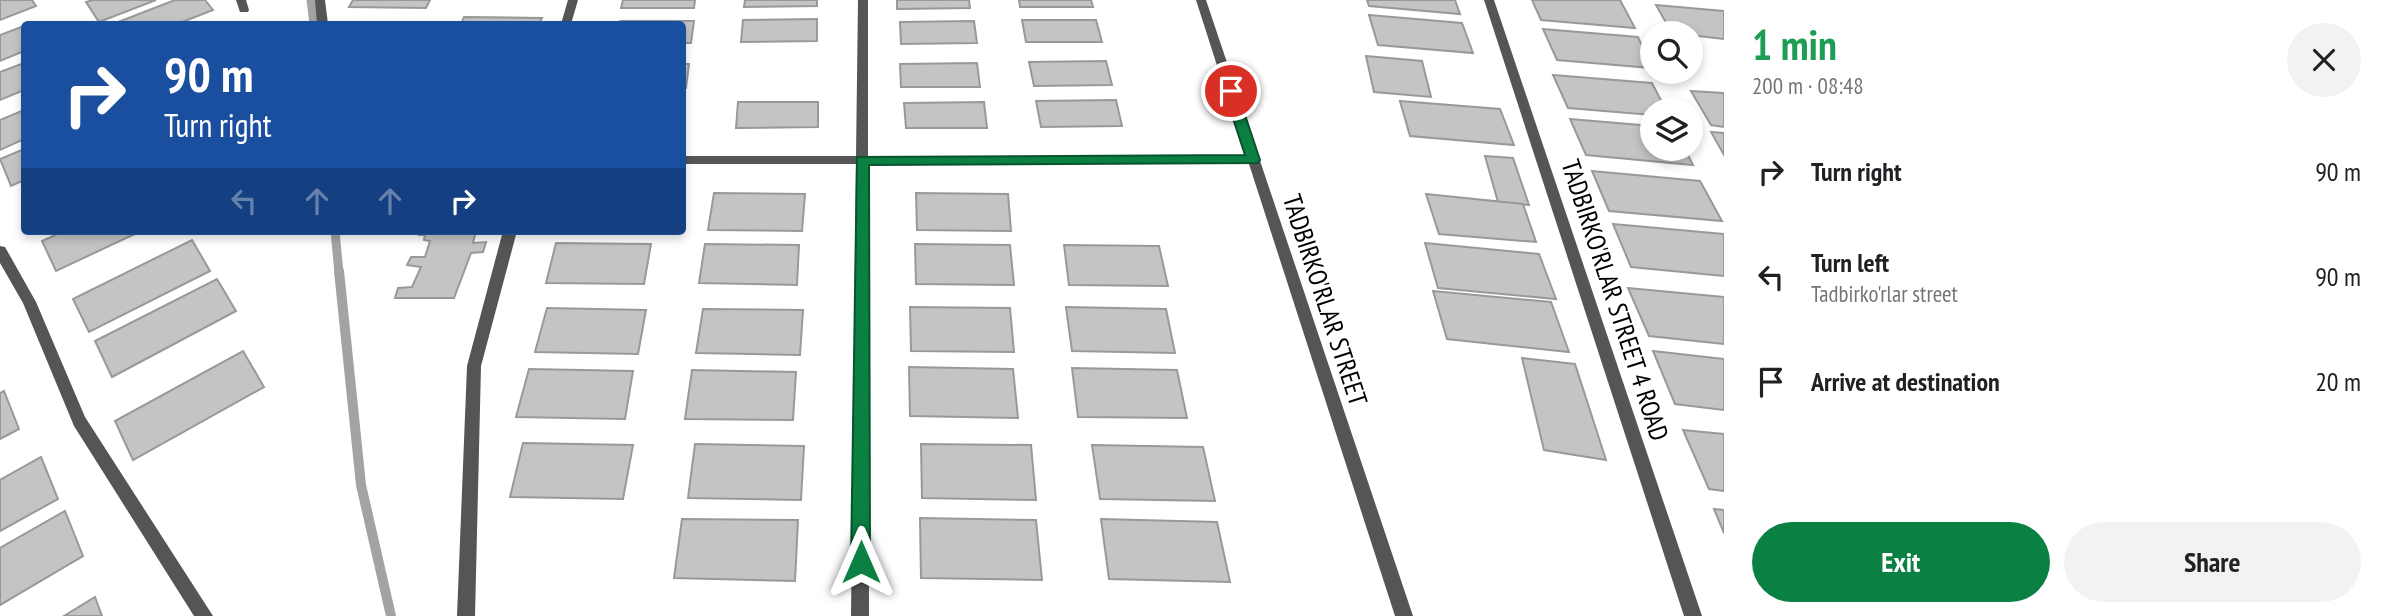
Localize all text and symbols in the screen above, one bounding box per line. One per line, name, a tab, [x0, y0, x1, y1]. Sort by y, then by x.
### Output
text: 1 min	[1752, 17, 1837, 72]
map controls	[1640, 21, 1703, 161]
button: search	[1640, 21, 1703, 84]
button: close	[2287, 23, 2361, 97]
text: 90 m	[164, 42, 253, 106]
icon: right	[49, 49, 140, 140]
pin	[1201, 61, 1261, 121]
text: 200 m · 08:48	[1752, 71, 1864, 100]
icon: arrive	[1212, 72, 1250, 110]
button: layers	[1640, 98, 1703, 161]
text: Turn right	[164, 104, 272, 146]
icon: right	[1752, 153, 1790, 191]
street label: TADBIRKO'RLAR STREET 4 ROAD	[1554, 155, 1677, 445]
text: Turn right	[1811, 155, 1902, 188]
text: 90 m	[2315, 155, 2361, 188]
icon: left	[225, 182, 263, 220]
icon: ahead	[298, 182, 336, 220]
icon: ahead	[371, 182, 409, 220]
icon: right	[444, 182, 482, 220]
street label: TADBIRKO'RLAR STREET	[1276, 190, 1375, 410]
text: Turn left	[1811, 246, 1889, 279]
icon: left	[1752, 258, 1790, 296]
text: 90 m	[2315, 260, 2361, 293]
text: Tadbirko'rlar street	[1811, 279, 1958, 308]
icon: arrive	[1752, 363, 1790, 401]
text: Arrive at destination	[1811, 365, 2000, 398]
text: 20 m	[2315, 365, 2361, 398]
button: Exit	[1752, 522, 2050, 602]
button: Share	[2064, 522, 2361, 602]
position arrow	[824, 525, 898, 599]

